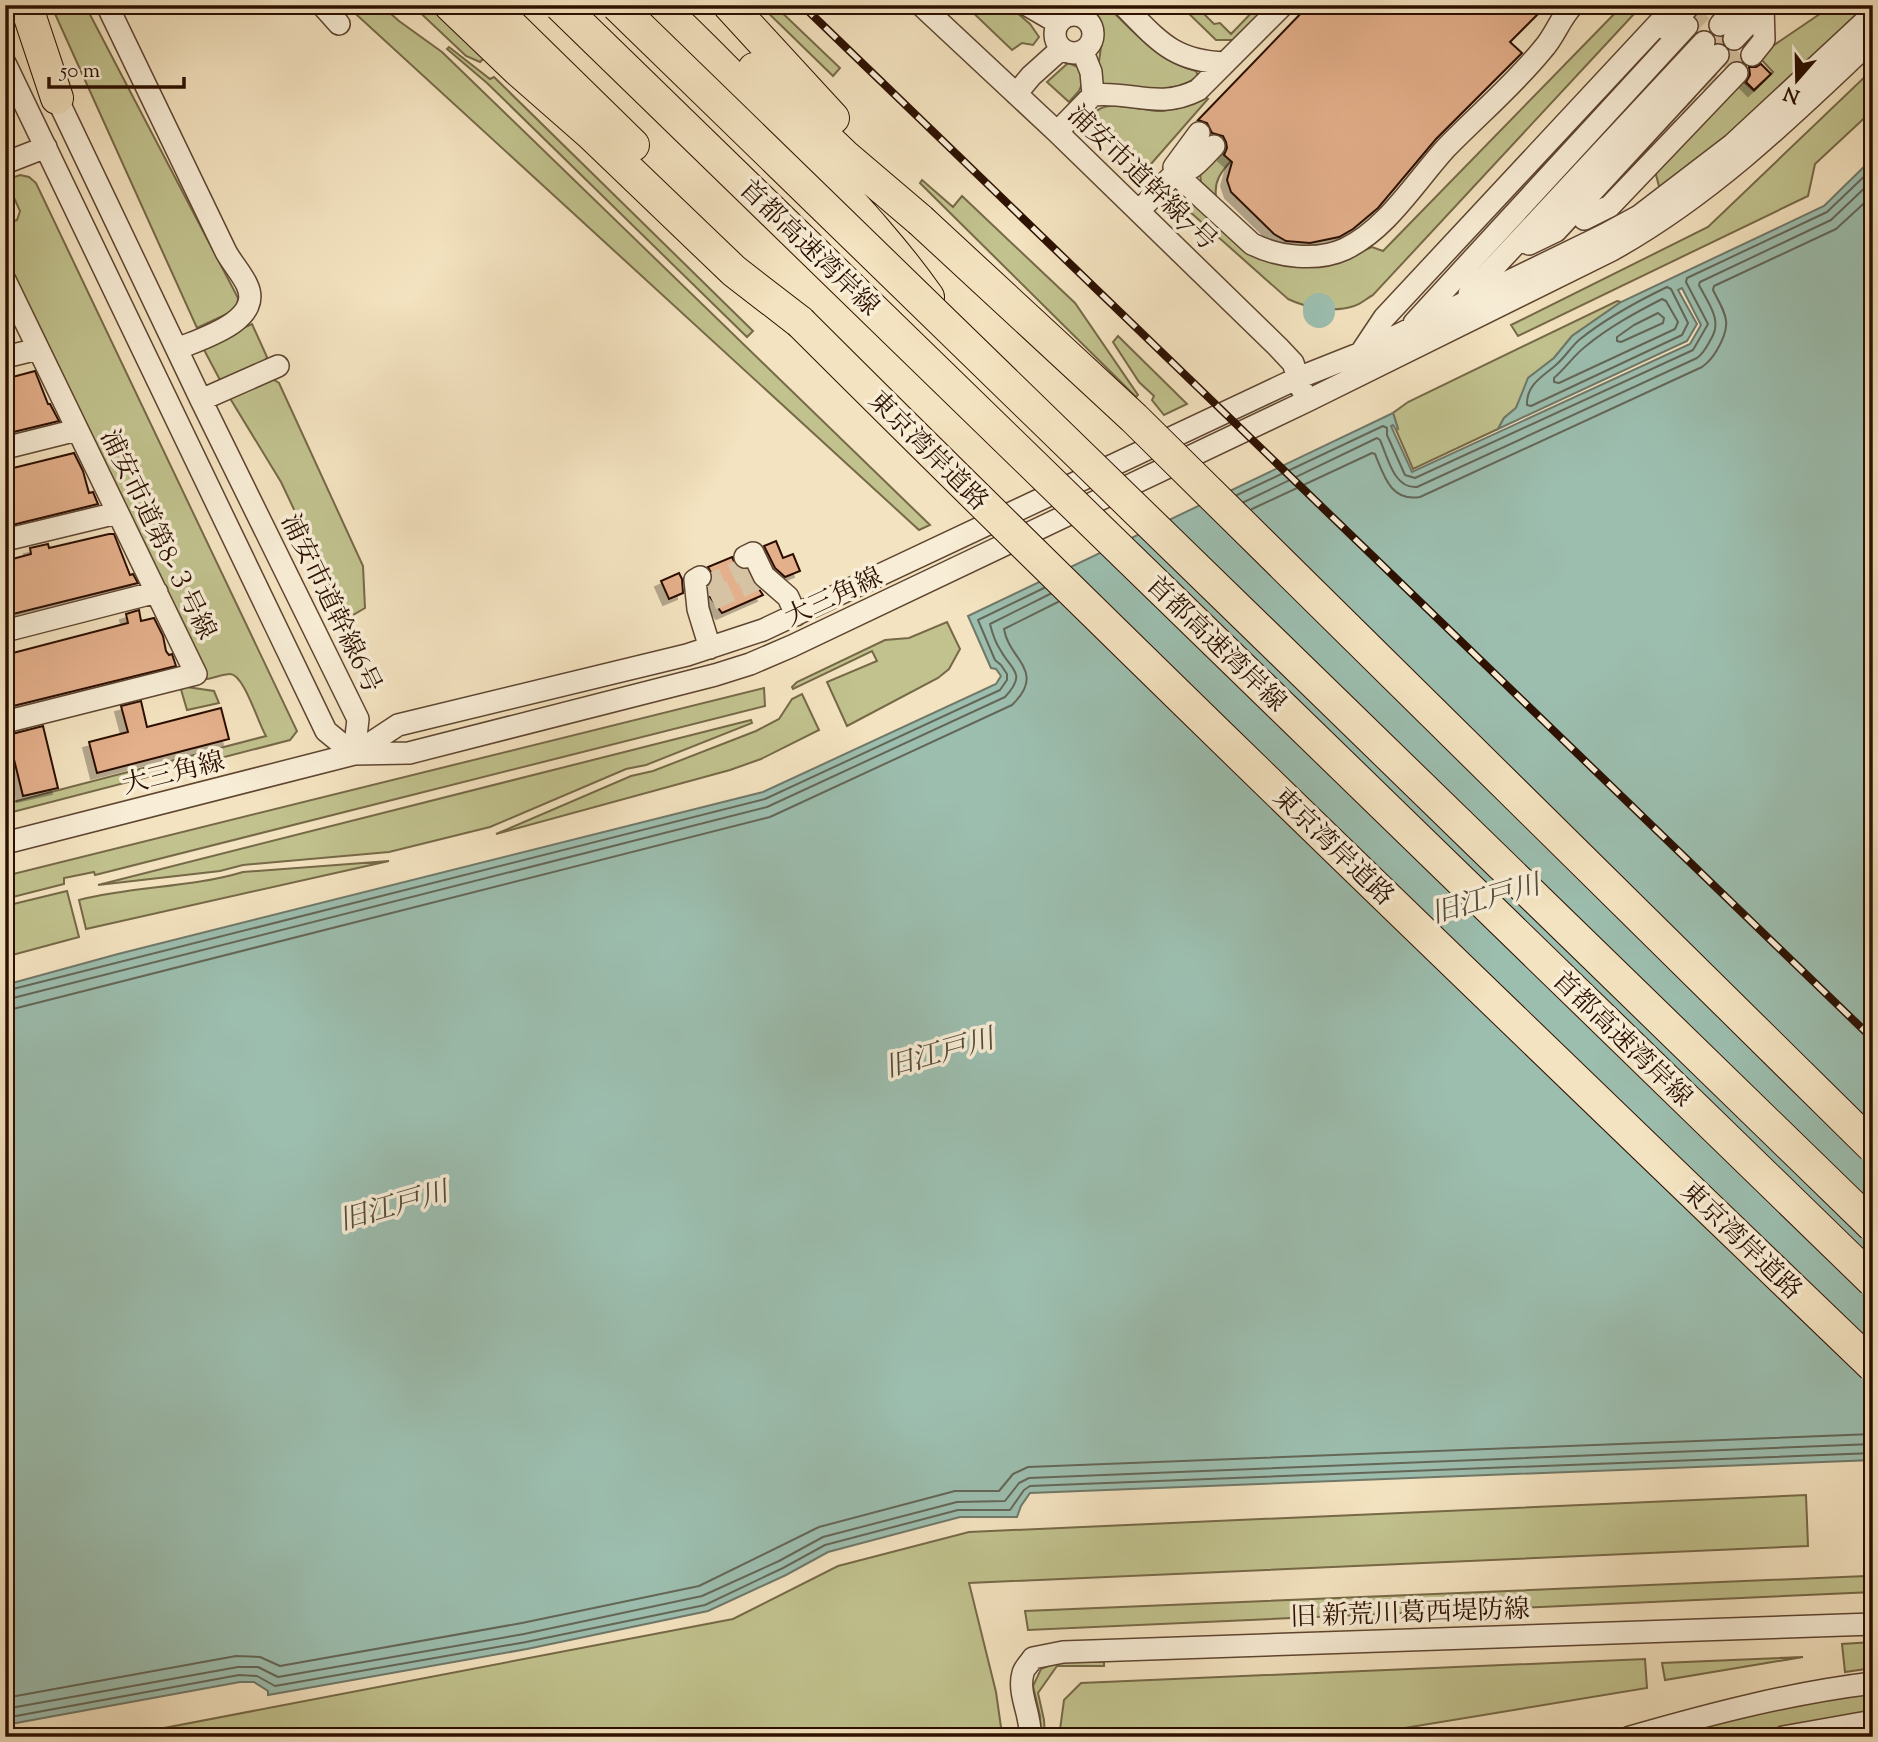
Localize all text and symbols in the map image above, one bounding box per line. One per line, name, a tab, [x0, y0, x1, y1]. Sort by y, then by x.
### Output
scale bar	[49, 46, 184, 90]
north arrow	[1762, 46, 1832, 116]
text: 50 m	[59, 57, 100, 87]
text: N	[1780, 78, 1804, 109]
street label: 浦安市道幹線7号	[1058, 98, 1224, 260]
street label: 首都高速湾岸線	[730, 172, 887, 325]
street label: 東京湾岸道路	[859, 384, 995, 520]
street label: 浦安市道第8-３号線	[90, 424, 224, 646]
street label: 浦安市道幹線6号	[270, 508, 389, 700]
street label: 大三角線	[779, 560, 889, 637]
street label: 首都高速湾岸線	[1137, 568, 1294, 721]
street label: 大三角線	[119, 744, 229, 805]
street label: 東京湾岸道路	[1263, 780, 1401, 915]
water label: 旧江戸川	[1426, 865, 1548, 936]
street label: 首都高速湾岸線	[1543, 963, 1700, 1116]
water label: 旧江戸川	[880, 1019, 1002, 1090]
water label: 旧江戸川	[334, 1172, 456, 1243]
street label: 東京湾岸道路	[1671, 1174, 1809, 1309]
street label: 旧 新荒川葛西堤防線	[1290, 1592, 1530, 1637]

